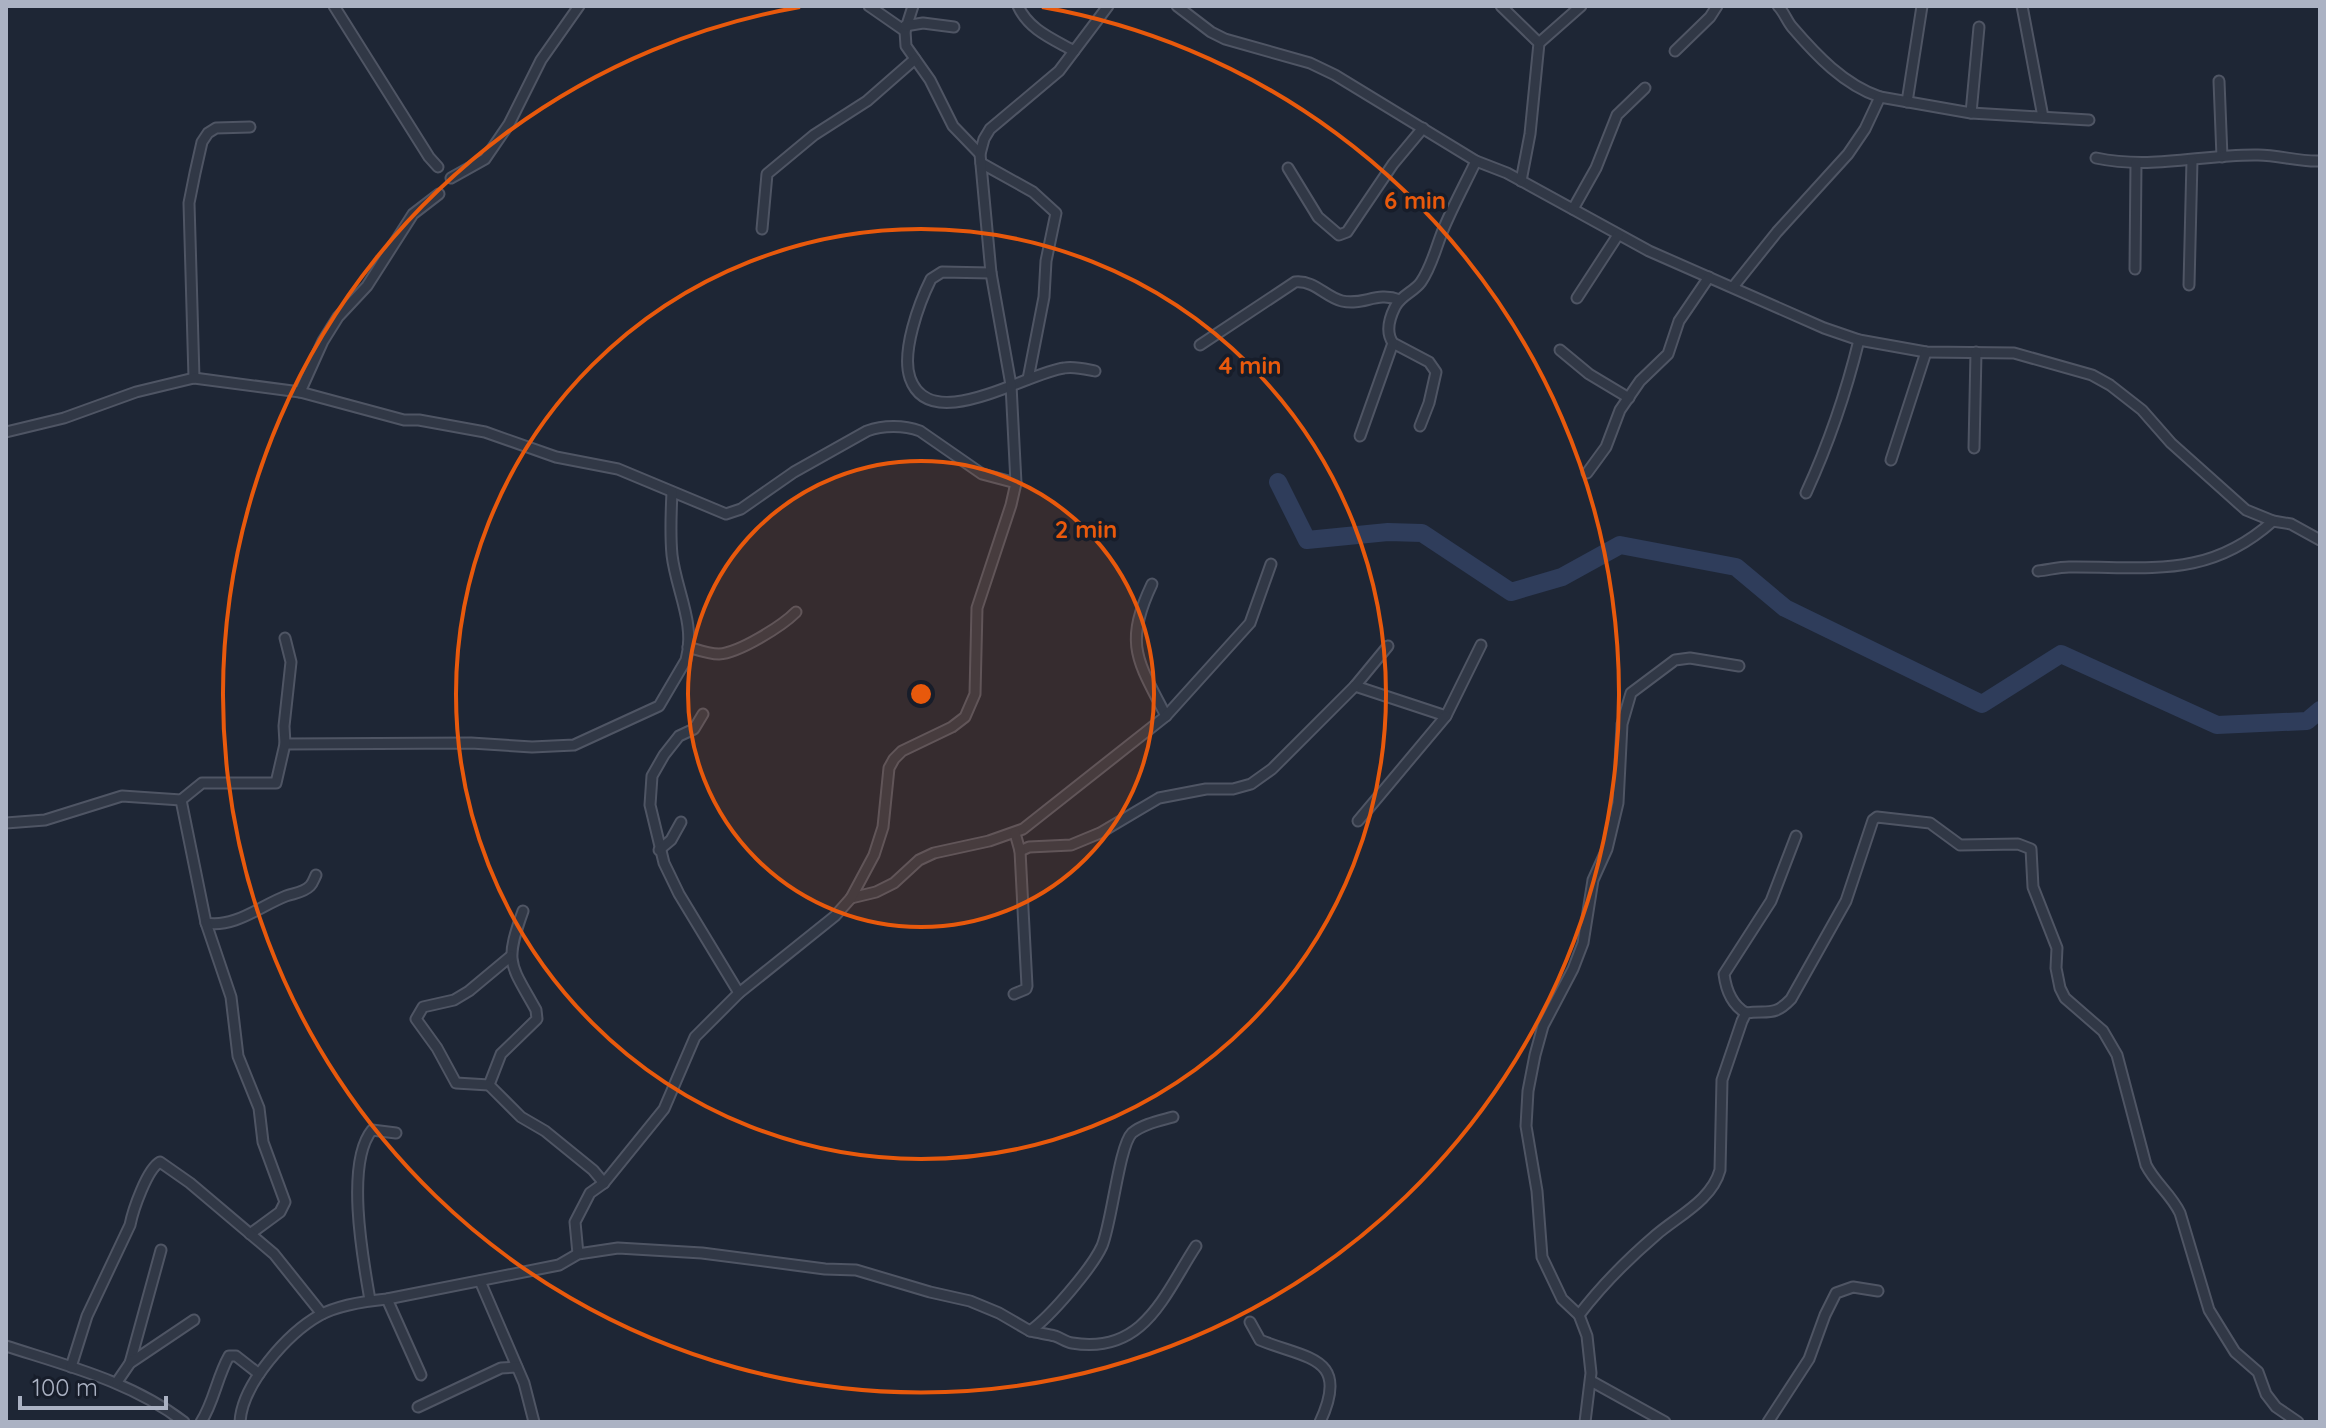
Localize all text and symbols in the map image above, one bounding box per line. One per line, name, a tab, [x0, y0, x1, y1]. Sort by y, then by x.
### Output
text: 6 min	[1384, 185, 1446, 215]
text: 4 min	[1219, 350, 1281, 380]
text: 2 min	[1055, 514, 1117, 544]
centre of rings	[907, 680, 935, 708]
scale bar	[20, 1360, 166, 1410]
text: 100 m	[32, 1372, 98, 1402]

